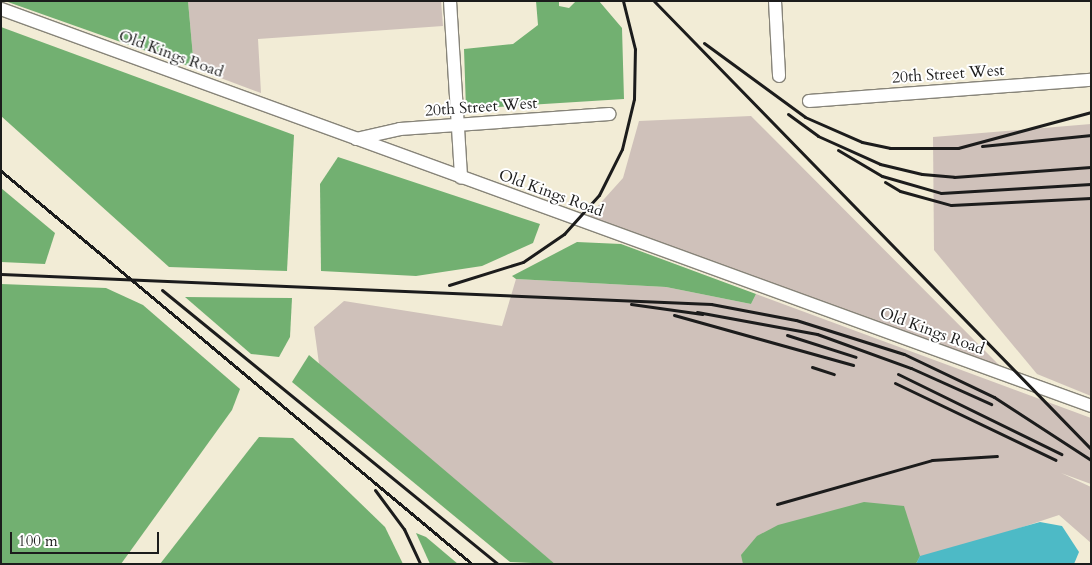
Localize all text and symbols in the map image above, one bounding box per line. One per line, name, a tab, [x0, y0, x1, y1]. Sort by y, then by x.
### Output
street label: Old Kings Road	[116, 26, 226, 82]
street label: 20th Street West	[891, 60, 1005, 88]
street label: 20th Street West	[424, 93, 538, 121]
street label: Old Kings Road	[496, 165, 606, 221]
street label: Old Kings Road	[877, 303, 987, 359]
scale bar	[12, 522, 161, 554]
text: 100 m	[18, 531, 58, 551]

